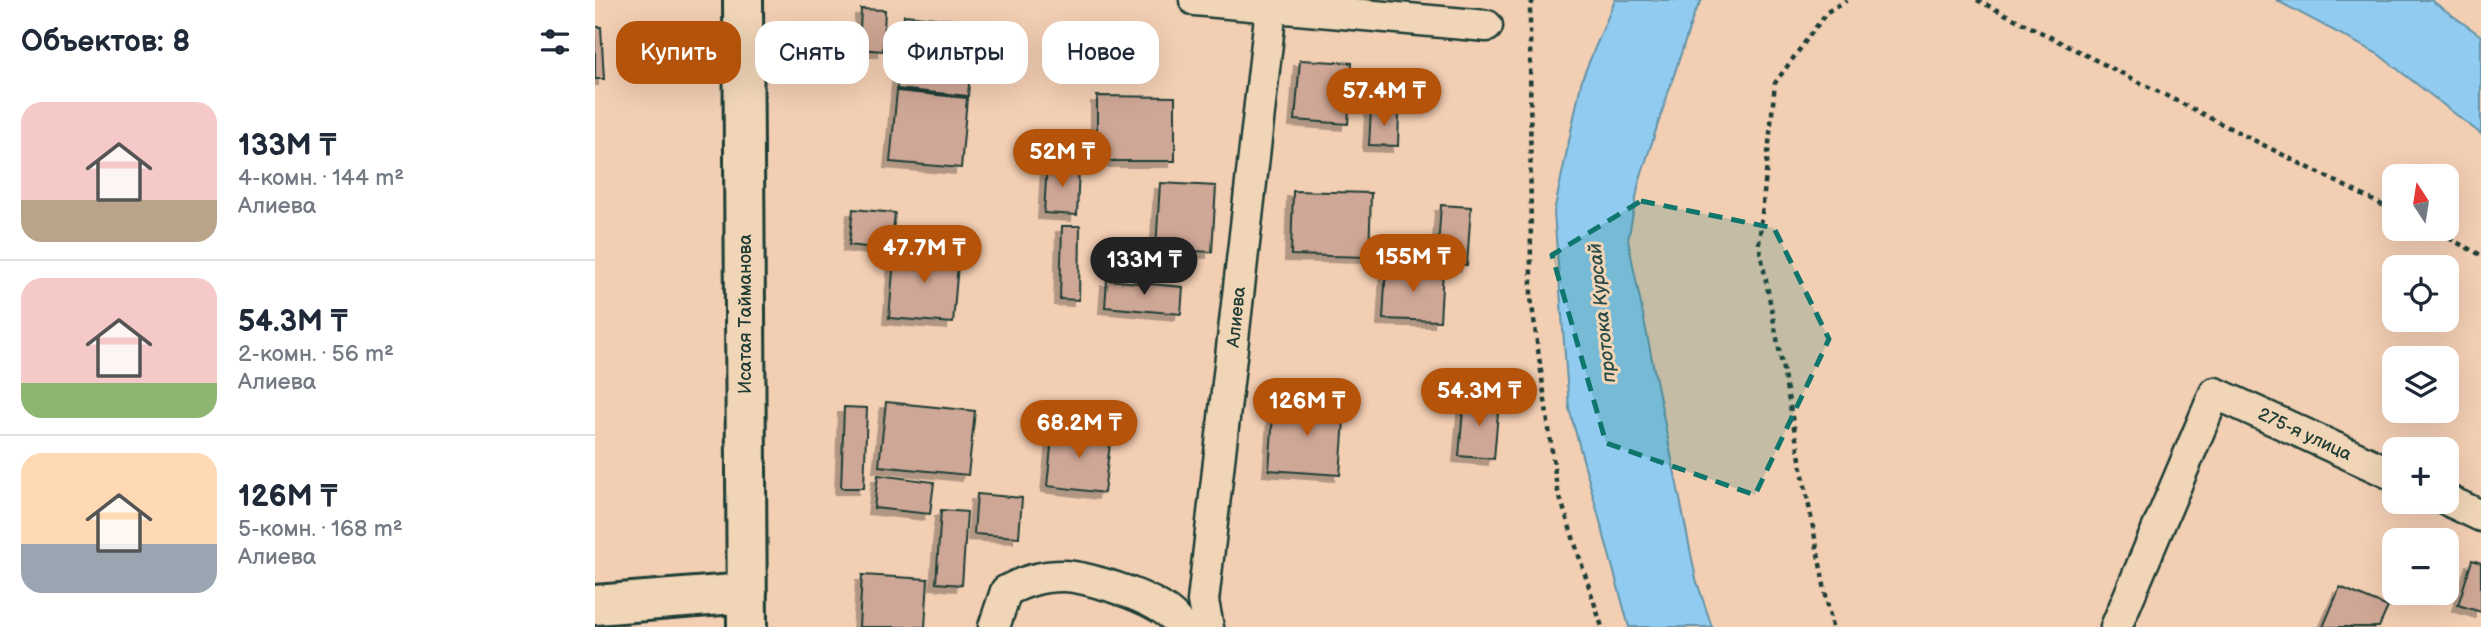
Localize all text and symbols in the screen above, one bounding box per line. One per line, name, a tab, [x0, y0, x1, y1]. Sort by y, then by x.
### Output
chip: Купить	[616, 21, 741, 84]
chip: Снять	[755, 21, 869, 84]
chip: Фильтры	[883, 21, 1028, 84]
chip: Новое	[1042, 21, 1159, 84]
icon: filters	[536, 23, 574, 61]
text: Объектов: 8	[21, 24, 190, 60]
pin: 57.4M ₸	[1319, 68, 1449, 128]
text: 57.4M ₸	[1342, 77, 1426, 105]
text: 133M ₸	[238, 128, 336, 164]
icon: home	[77, 130, 161, 214]
pin: 52M ₸	[1013, 130, 1111, 189]
text: 52M ₸	[1029, 138, 1095, 166]
text: 4-комн. · 144 m²	[238, 164, 404, 192]
north arrow	[2382, 164, 2459, 242]
map controls	[2382, 164, 2459, 605]
text: Алиева	[238, 192, 316, 220]
pin: 47.7M ₸	[859, 226, 989, 285]
street label: Исатая Тайманова	[735, 234, 756, 394]
text: 47.7M ₸	[883, 234, 965, 262]
pin: 155M ₸	[1356, 234, 1470, 294]
pin: 133M ₸	[1087, 238, 1201, 297]
water label: протока Курсай	[1584, 242, 1621, 384]
text: 155M ₸	[1376, 243, 1450, 271]
text: 133M ₸	[1106, 246, 1182, 274]
button: locate	[2382, 255, 2459, 332]
street label: Алиева	[1223, 285, 1250, 350]
text: 54.3M ₸	[238, 304, 347, 340]
icon: home	[77, 306, 161, 390]
text: 2-комн. · 56 m²	[238, 340, 394, 368]
button: layers	[2382, 346, 2459, 423]
text: Алиева	[238, 368, 316, 396]
pin: 54.3M ₸	[1414, 368, 1544, 428]
text: 54.3M ₸	[1437, 377, 1521, 405]
pin: 126M ₸	[1250, 378, 1364, 438]
text: 126M ₸	[1269, 387, 1345, 415]
pin: 68.2M ₸	[1014, 400, 1144, 460]
street label: 275-я улица	[2255, 404, 2355, 465]
text: 68.2M ₸	[1036, 409, 1122, 437]
button: +	[2382, 437, 2459, 514]
text: 126M ₸	[238, 479, 337, 515]
icon: home	[77, 481, 161, 565]
text: 5-комн. · 168 m²	[238, 515, 403, 543]
button: −	[2382, 528, 2459, 605]
text: Алиева	[238, 543, 316, 571]

